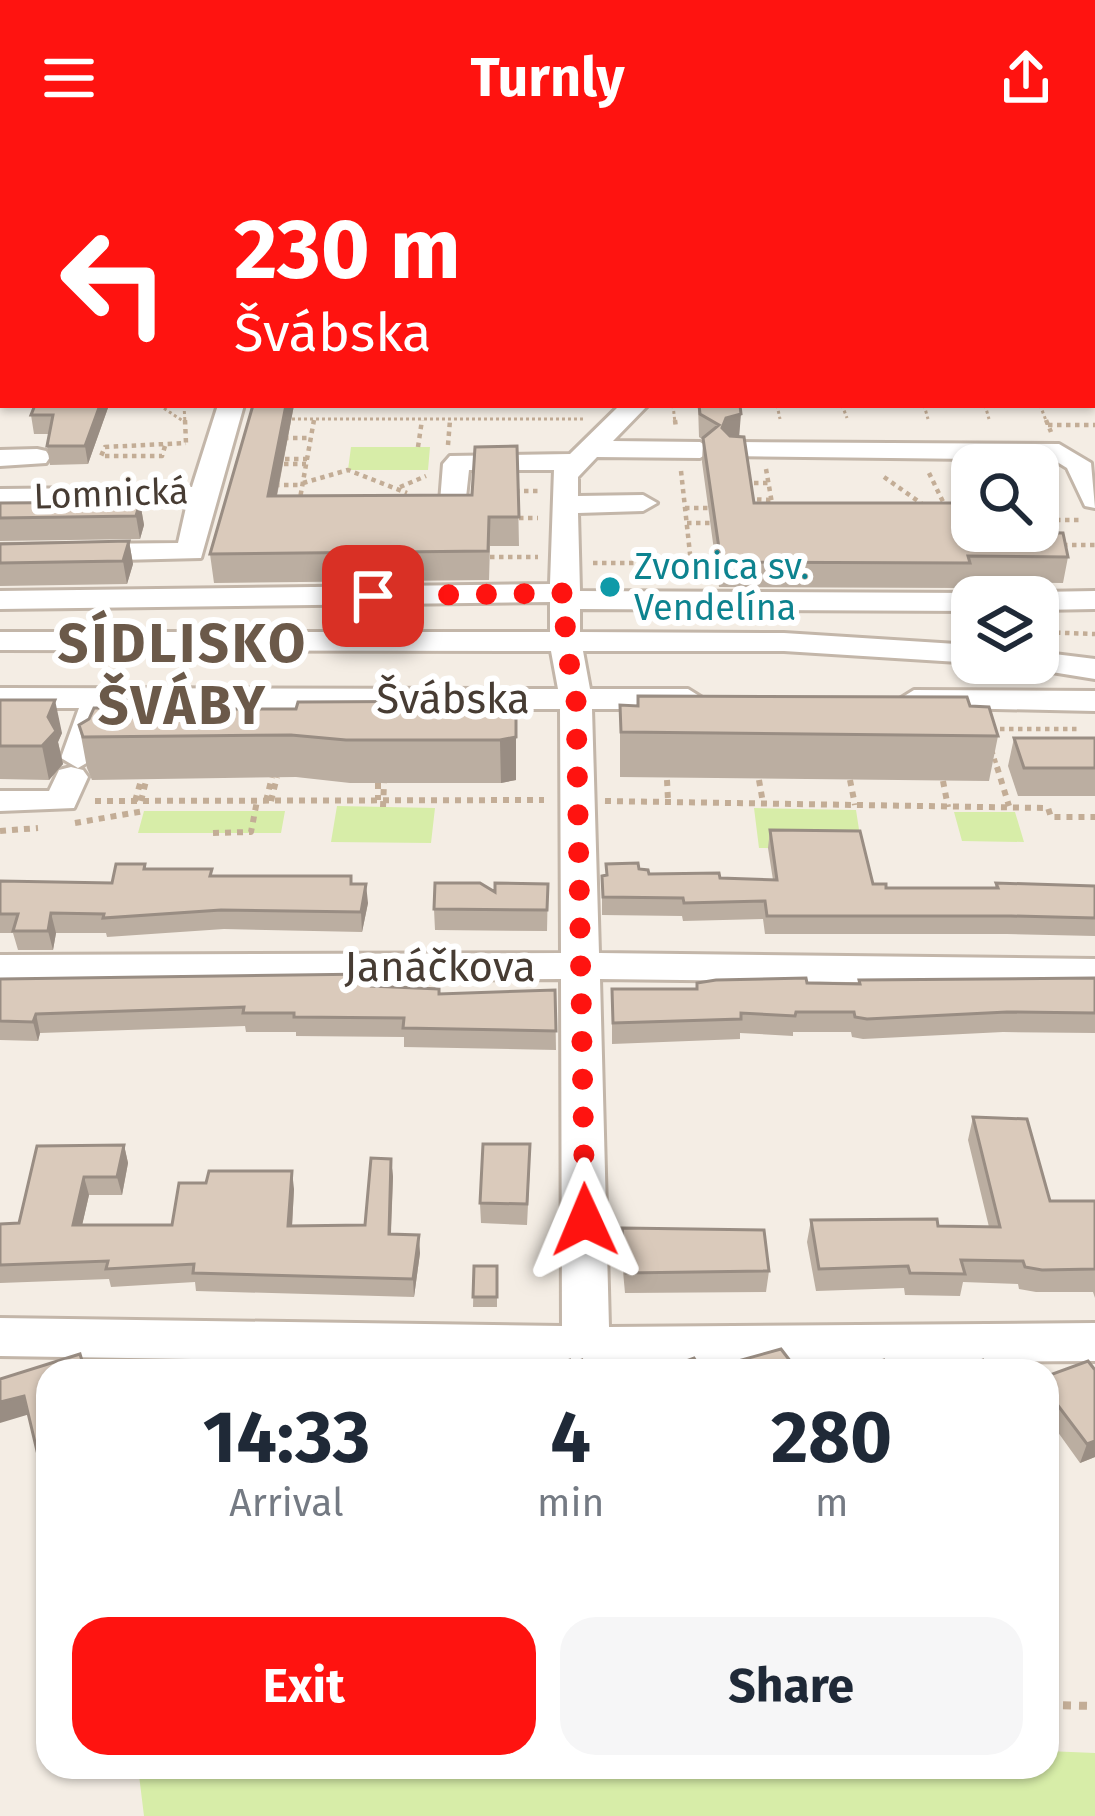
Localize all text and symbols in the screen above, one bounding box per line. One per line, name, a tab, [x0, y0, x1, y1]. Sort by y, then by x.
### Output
icon: menu	[36, 45, 102, 111]
icon: share	[993, 45, 1059, 111]
text: Turnly	[470, 46, 625, 110]
text: 230 m	[234, 199, 461, 300]
icon: left	[36, 204, 192, 360]
text: Švábska	[234, 301, 431, 365]
map controls	[951, 444, 1059, 684]
button: search	[951, 444, 1059, 552]
street label: Lomnická	[33, 469, 189, 519]
pin	[322, 545, 424, 647]
place label: Zvonica sv. Vendelína	[634, 545, 809, 630]
icon: arrive	[340, 563, 406, 629]
marker: Zvonica sv. Vendelína	[597, 574, 623, 600]
button: layers	[951, 576, 1059, 684]
district label: SÍDLISKO ŠVÁBY	[58, 609, 308, 738]
street label: Švábska	[376, 674, 530, 724]
street label: Janáčkova	[344, 942, 536, 992]
position arrow	[522, 1157, 648, 1283]
text: 14:33	[203, 1395, 370, 1481]
text: 4	[550, 1395, 591, 1481]
text: 280	[771, 1395, 892, 1481]
text: Arrival	[229, 1480, 344, 1526]
text: min	[537, 1480, 604, 1526]
text: m	[815, 1480, 848, 1526]
button: Exit	[72, 1617, 536, 1755]
button: Share	[560, 1617, 1023, 1755]

